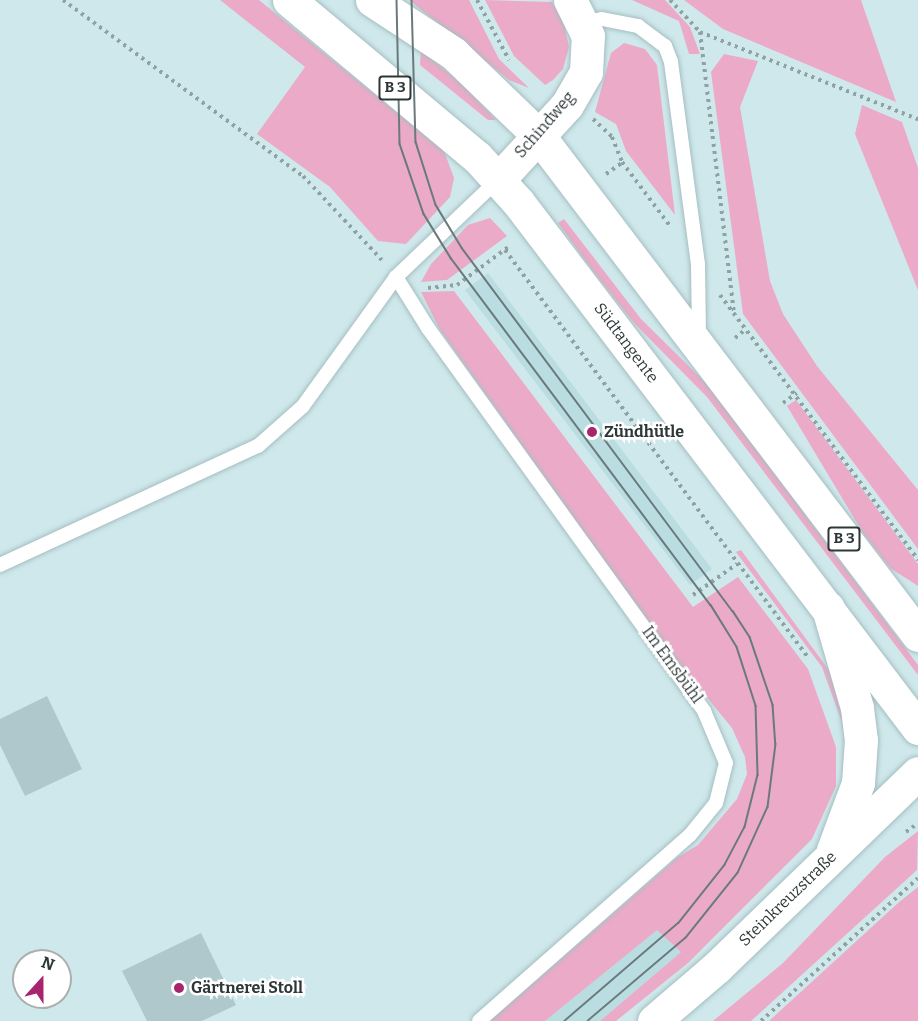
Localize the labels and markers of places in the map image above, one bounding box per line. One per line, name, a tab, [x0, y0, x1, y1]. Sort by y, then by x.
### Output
place label: Zündhütle	[604, 422, 684, 442]
marker: Zündhütle	[585, 425, 599, 439]
place label: Gärtnerei Stoll	[191, 978, 303, 998]
marker: Gärtnerei Stoll	[172, 981, 186, 995]

